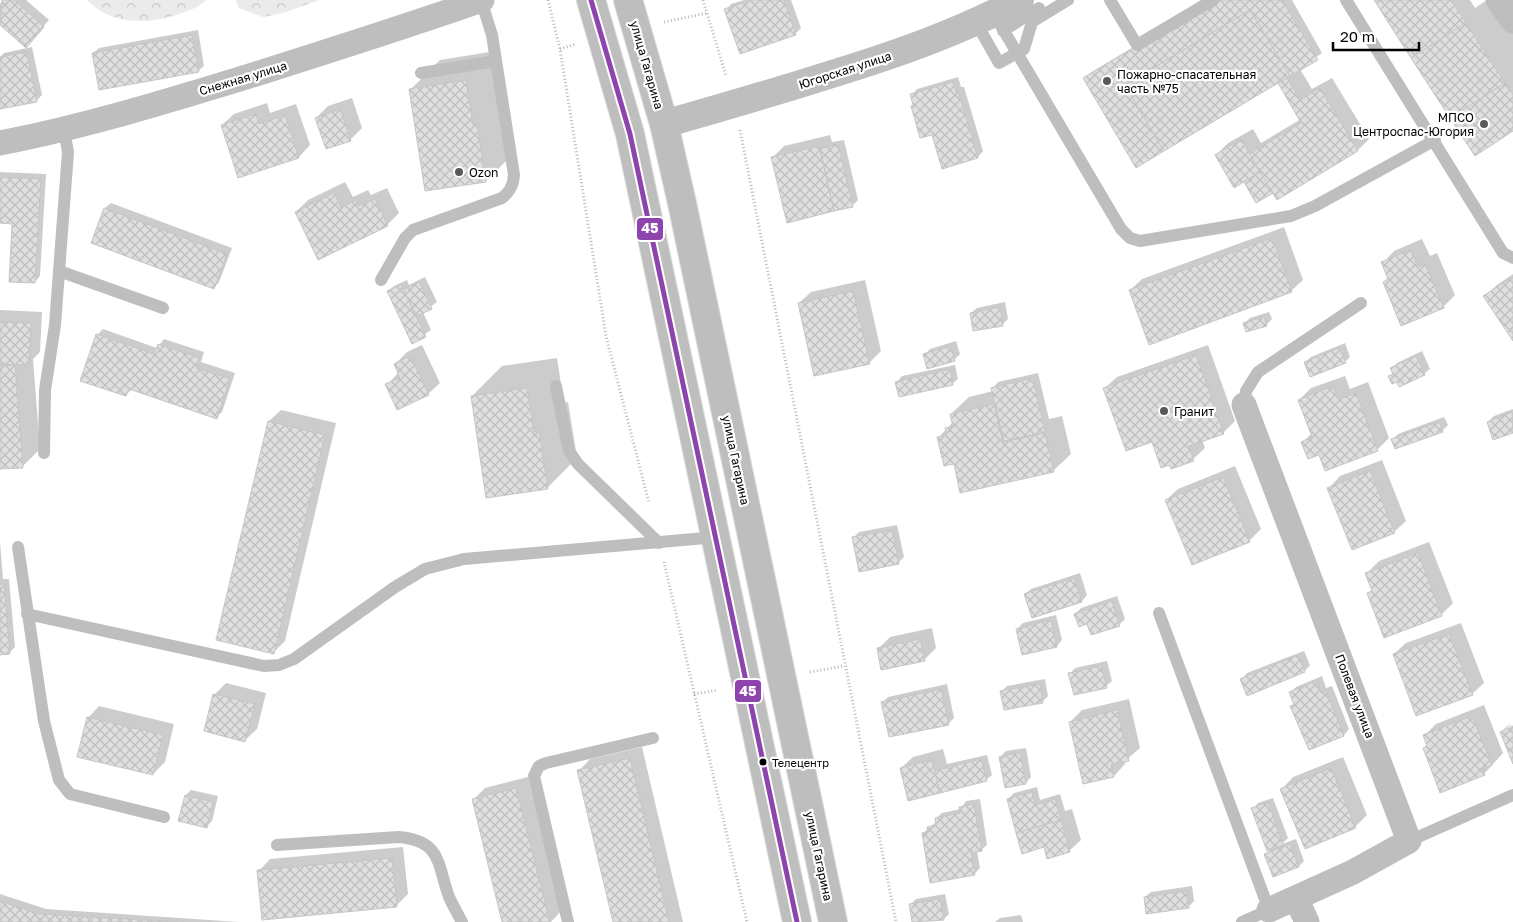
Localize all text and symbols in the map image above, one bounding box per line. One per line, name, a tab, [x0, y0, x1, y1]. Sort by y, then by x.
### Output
street label: улица Гагарина	[627, 19, 667, 111]
scale bar	[1333, 20, 1419, 52]
text: 20 m	[1340, 27, 1375, 45]
street label: Югорская улица	[797, 48, 893, 92]
street label: Снежная улица	[197, 58, 289, 98]
place label: Пожарно-спасательная часть №75	[1117, 67, 1256, 96]
marker: Пожарно-спасательная часть №75	[1101, 75, 1113, 87]
place label: МПСО Центроспас-Югория	[1353, 110, 1474, 139]
marker: МПСО Центроспас-Югория	[1478, 118, 1490, 130]
place label: Ozon	[469, 165, 498, 180]
marker: Ozon	[453, 166, 465, 178]
line badge: 45	[636, 217, 664, 241]
text: 45	[641, 219, 659, 236]
place label: Гранит	[1174, 404, 1214, 419]
marker: Гранит	[1158, 405, 1170, 417]
street label: улица Гагарина	[719, 414, 753, 506]
street label: Полевая улица	[1332, 652, 1378, 740]
line badge: 45	[734, 679, 762, 703]
text: 45	[739, 682, 757, 699]
place label: Телецентр	[772, 756, 829, 769]
marker: Телецентр	[758, 757, 768, 767]
street label: улица Гагарина	[802, 810, 836, 902]

